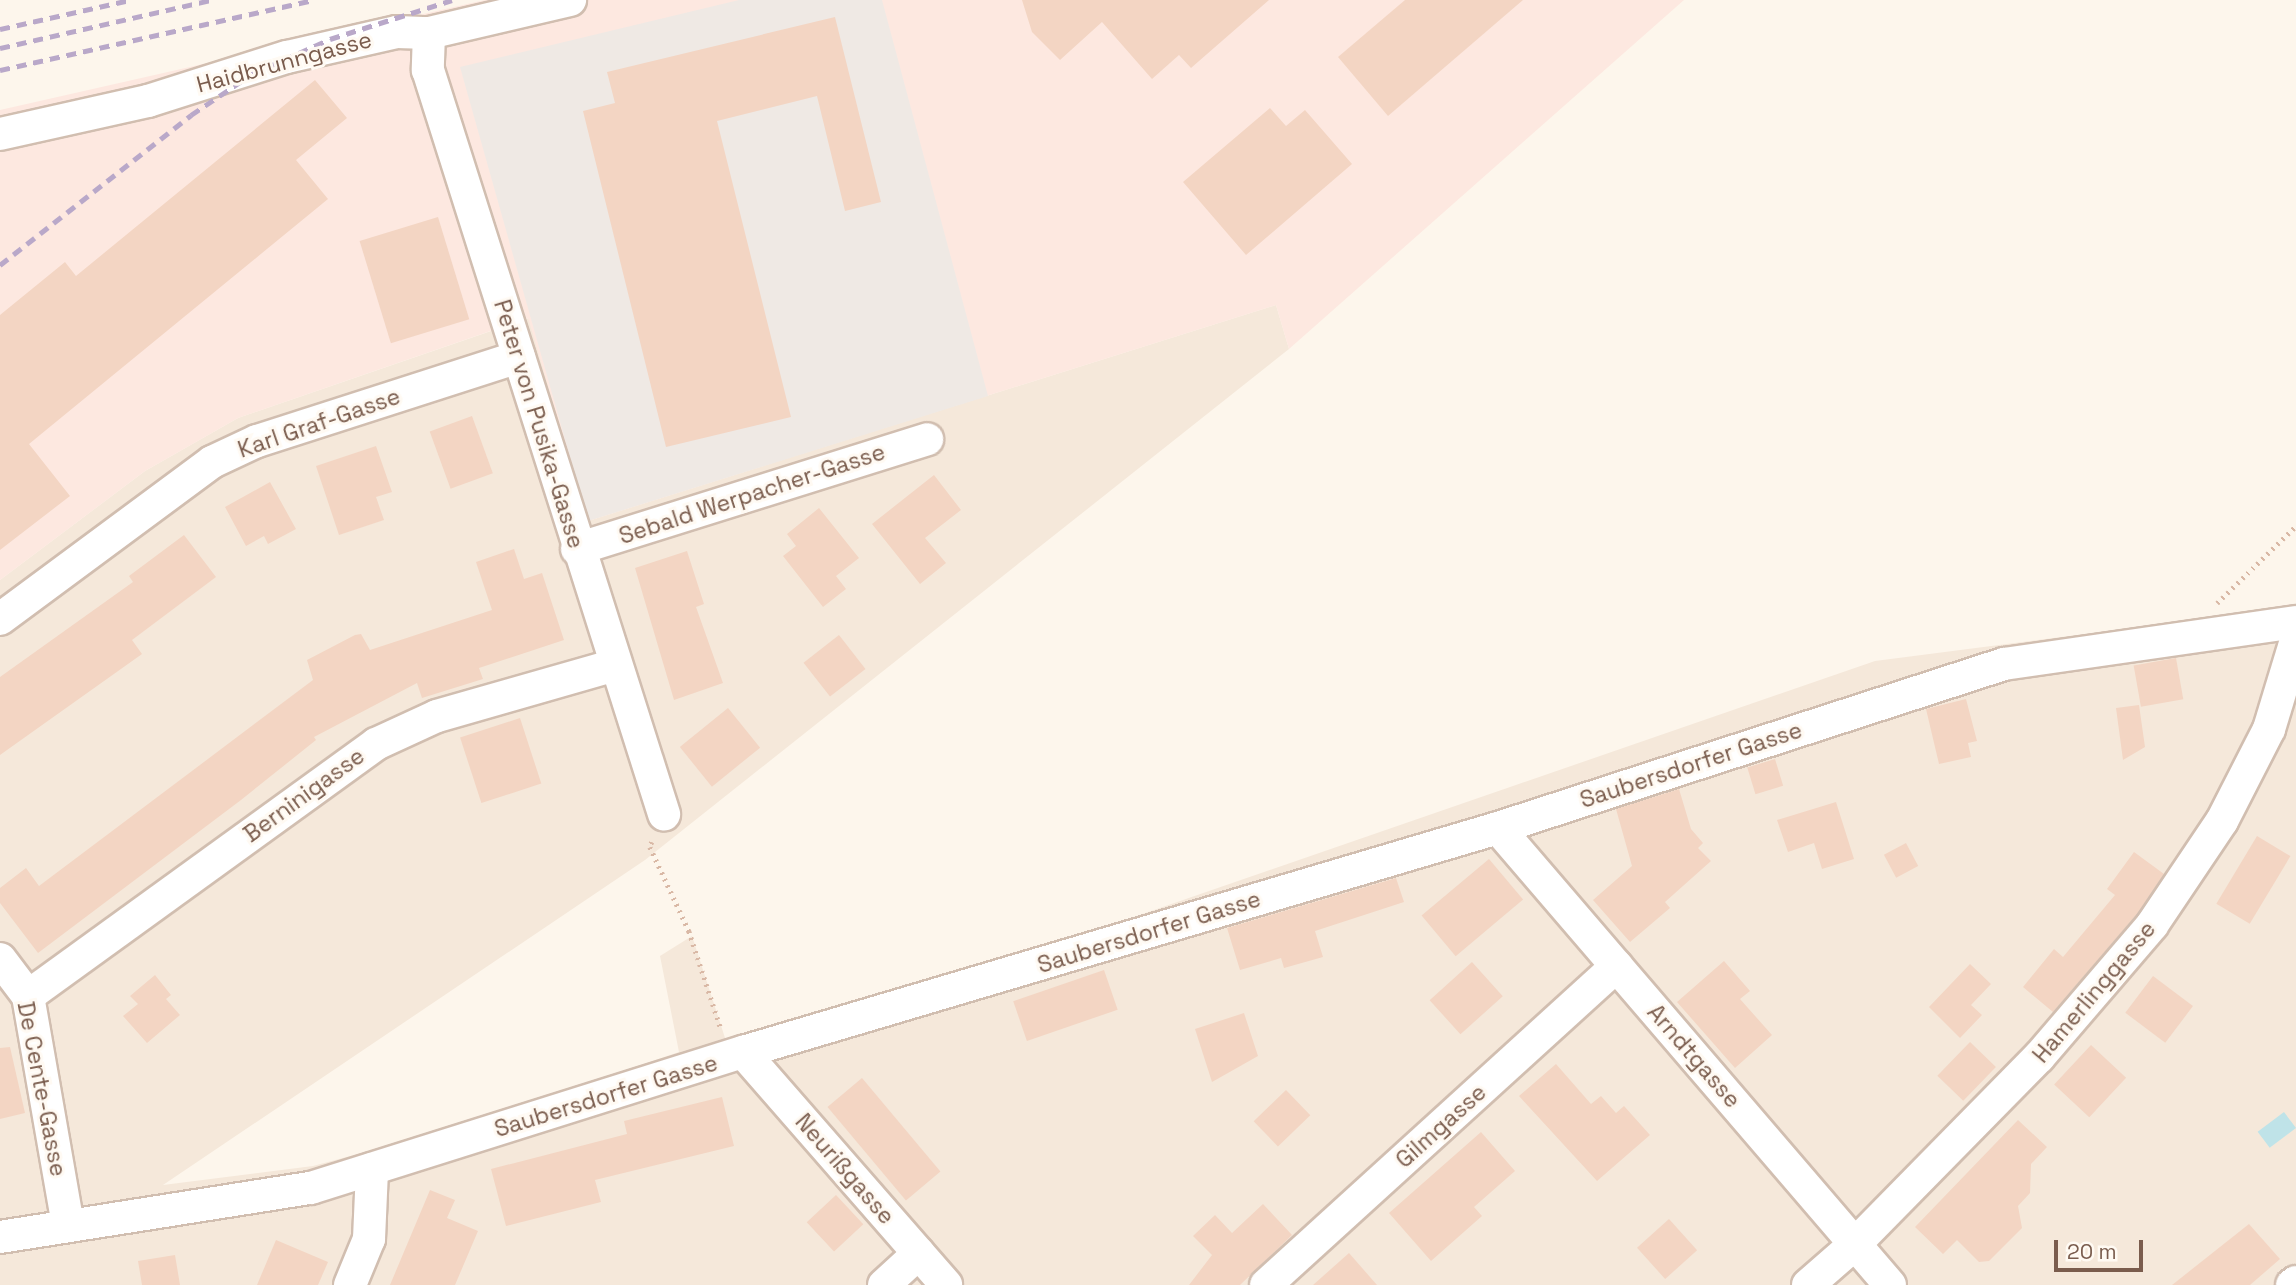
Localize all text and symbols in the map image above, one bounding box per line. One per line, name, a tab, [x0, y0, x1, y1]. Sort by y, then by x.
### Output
street label: Haidbrunngasse	[193, 25, 375, 99]
street label: Peter von Pusika-Gasse	[488, 296, 590, 552]
street label: Karl Graf-Gasse	[234, 382, 404, 464]
street label: Sebald Werpacher-Gasse	[615, 438, 889, 550]
street label: Saubersdorfer Gasse	[1577, 716, 1805, 814]
street label: Berninigasse	[238, 742, 370, 848]
street label: Saubersdorfer Gasse	[1034, 885, 1264, 979]
street label: Hamerlinggasse	[2027, 916, 2161, 1068]
street label: De Cente-Gasse	[12, 999, 72, 1179]
street label: Arndtgasse	[1642, 999, 1746, 1113]
street label: Saubersdorfer Gasse	[491, 1049, 721, 1143]
street label: Gilmgasse	[1390, 1078, 1492, 1174]
street label: Neurißgasse	[789, 1108, 901, 1230]
scale bar	[2058, 1226, 2147, 1270]
text: 20 m	[2067, 1238, 2117, 1265]

